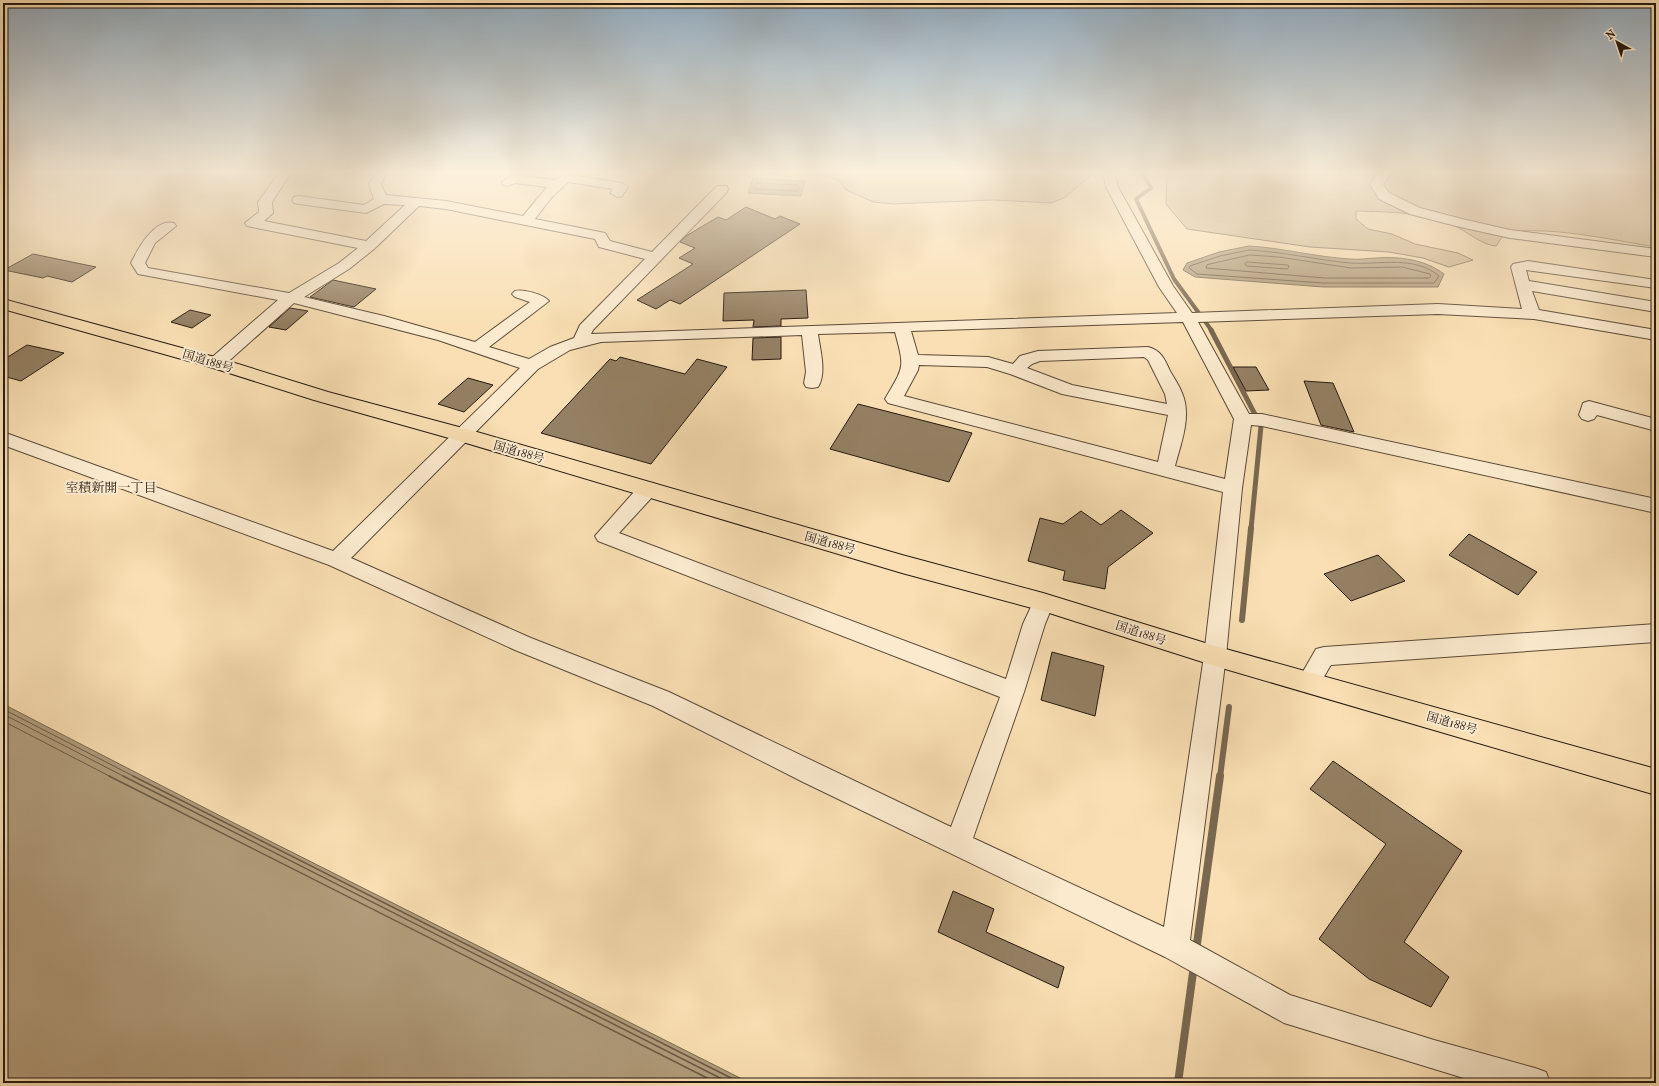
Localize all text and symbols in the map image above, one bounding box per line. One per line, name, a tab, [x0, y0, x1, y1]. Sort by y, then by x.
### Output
north arrow	[1597, 22, 1637, 62]
text: N	[1604, 27, 1619, 42]
street label: 国道188号	[181, 347, 235, 375]
street label: 国道188号	[492, 438, 546, 466]
district label: 室積新開一丁目	[65, 480, 157, 495]
street label: 国道188号	[803, 529, 857, 557]
street label: 国道188号	[1114, 618, 1168, 648]
street label: 国道188号	[1425, 709, 1479, 737]

